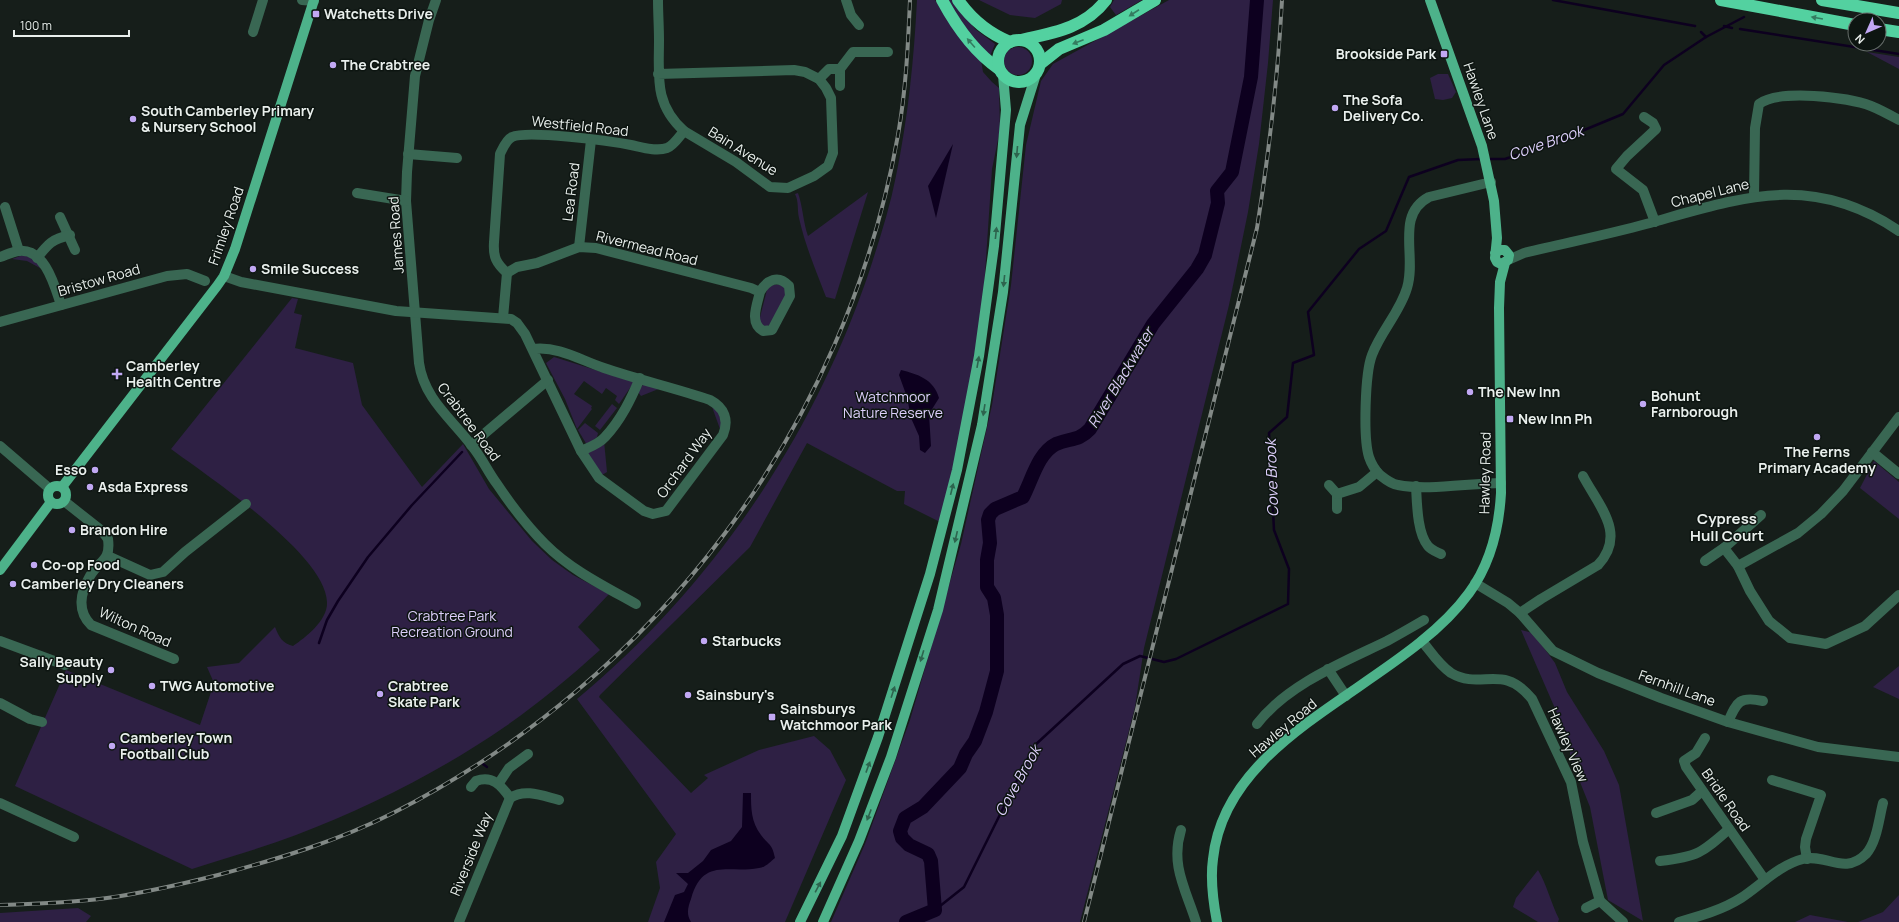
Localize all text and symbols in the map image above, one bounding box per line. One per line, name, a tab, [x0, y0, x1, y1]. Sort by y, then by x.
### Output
place label: Watchetts Drive	[324, 4, 433, 23]
marker: Watchetts Drive	[311, 9, 321, 19]
one-way arrow	[1129, 9, 1139, 17]
scale bar	[14, 12, 129, 38]
north arrow	[1847, 12, 1887, 52]
one-way arrow	[1810, 15, 1823, 21]
text: 100 m	[20, 17, 52, 34]
text: N	[1851, 31, 1868, 48]
one-way arrow	[966, 37, 975, 48]
one-way arrow	[1072, 39, 1084, 45]
place label: Brookside Park	[1336, 44, 1436, 63]
marker: Brookside Park	[1439, 49, 1449, 59]
place label: The Crabtree	[341, 55, 430, 74]
marker: The Crabtree	[328, 60, 338, 70]
street label: Hawley Lane	[1459, 60, 1504, 142]
place label: The Sofa Delivery Co.	[1343, 90, 1424, 125]
place label: South Camberley Primary & Nursery School	[141, 101, 314, 136]
marker: The Sofa Delivery Co.	[1330, 103, 1340, 113]
street label: Westfield Road	[531, 111, 630, 140]
marker: South Camberley Primary & Nursery School	[128, 114, 138, 124]
water label: Cove Brook	[1506, 119, 1589, 165]
street label: Bain Avenue	[705, 122, 782, 179]
one-way arrow	[1014, 146, 1021, 158]
street label: Lea Road	[557, 162, 584, 222]
street label: Chapel Lane	[1669, 174, 1751, 211]
street label: Frimley Road	[203, 184, 248, 268]
street label: James Road	[383, 196, 408, 274]
street label: Rivermead Road	[594, 226, 700, 269]
one-way arrow	[992, 227, 999, 239]
street label: Bristow Road	[56, 259, 142, 300]
place label: Smile Success	[261, 259, 360, 278]
marker: Smile Success	[248, 264, 258, 274]
one-way arrow	[1001, 275, 1008, 287]
water label: River Blackwater	[1082, 321, 1160, 432]
place label: Camberley Health Centre	[126, 356, 221, 391]
one-way arrow	[975, 356, 981, 368]
marker: Camberley Health Centre	[111, 368, 123, 380]
street label: Crabtree Road	[434, 379, 505, 465]
place label: The New Inn	[1478, 382, 1560, 401]
place label: Bohunt Farnborough	[1651, 386, 1738, 421]
park label: Watchmoor Nature Reserve	[843, 387, 943, 422]
marker: The New Inn	[1465, 387, 1475, 397]
marker: Bohunt Farnborough	[1638, 399, 1648, 409]
one-way arrow	[981, 404, 987, 416]
place label: New Inn Ph	[1518, 409, 1592, 428]
marker: New Inn Ph	[1505, 414, 1515, 424]
street label: Orchard Way	[652, 423, 716, 501]
street label: Hawley Road	[1474, 432, 1495, 514]
marker: The Ferns Primary Academy	[1812, 432, 1822, 442]
water label: Cove Brook	[1260, 436, 1283, 517]
place label: The Ferns Primary Academy	[1758, 442, 1876, 477]
place label: Esso	[55, 460, 87, 479]
marker: Esso	[90, 465, 100, 475]
place label: Asda Express	[98, 477, 188, 496]
marker: Asda Express	[85, 482, 95, 492]
one-way arrow	[950, 483, 956, 496]
district label: Cypress Hull Court	[1690, 508, 1764, 546]
place label: Brandon Hire	[80, 520, 168, 539]
marker: Brandon Hire	[67, 525, 77, 535]
one-way arrow	[952, 530, 958, 543]
place label: Co-op Food	[42, 555, 120, 574]
marker: Co-op Food	[29, 560, 39, 570]
place label: Camberley Dry Cleaners	[21, 574, 184, 593]
marker: Camberley Dry Cleaners	[8, 579, 18, 589]
street label: Wilton Road	[96, 602, 174, 651]
park label: Crabtree Park Recreation Ground	[391, 606, 513, 641]
place label: Starbucks	[712, 631, 782, 650]
marker: Starbucks	[699, 636, 709, 646]
one-way arrow	[919, 651, 925, 663]
place label: Sally Beauty Supply	[20, 652, 103, 687]
marker: Sally Beauty Supply	[106, 665, 116, 675]
street label: Fernhill Lane	[1636, 665, 1718, 710]
place label: TWG Automotive	[160, 676, 274, 695]
place label: Crabtree Skate Park	[388, 676, 460, 711]
marker: TWG Automotive	[147, 681, 157, 691]
place label: Sainsbury's	[696, 685, 775, 704]
one-way arrow	[890, 685, 896, 697]
marker: Crabtree Skate Park	[375, 689, 385, 699]
marker: Sainsbury's	[683, 690, 693, 700]
street label: Hawley Road	[1245, 694, 1320, 761]
place label: Sainsburys Watchmoor Park	[780, 699, 892, 734]
street label: Hawley View	[1544, 705, 1593, 785]
marker: Sainsburys Watchmoor Park	[767, 712, 777, 722]
place label: Camberley Town Football Club	[120, 728, 232, 763]
water label: Cove Brook	[989, 739, 1047, 820]
marker: Camberley Town Football Club	[107, 741, 117, 751]
one-way arrow	[865, 761, 871, 773]
street label: Bridle Road	[1698, 765, 1755, 835]
street label: Riverside Way	[445, 808, 496, 899]
one-way arrow	[865, 809, 871, 821]
one-way arrow	[815, 882, 821, 893]

